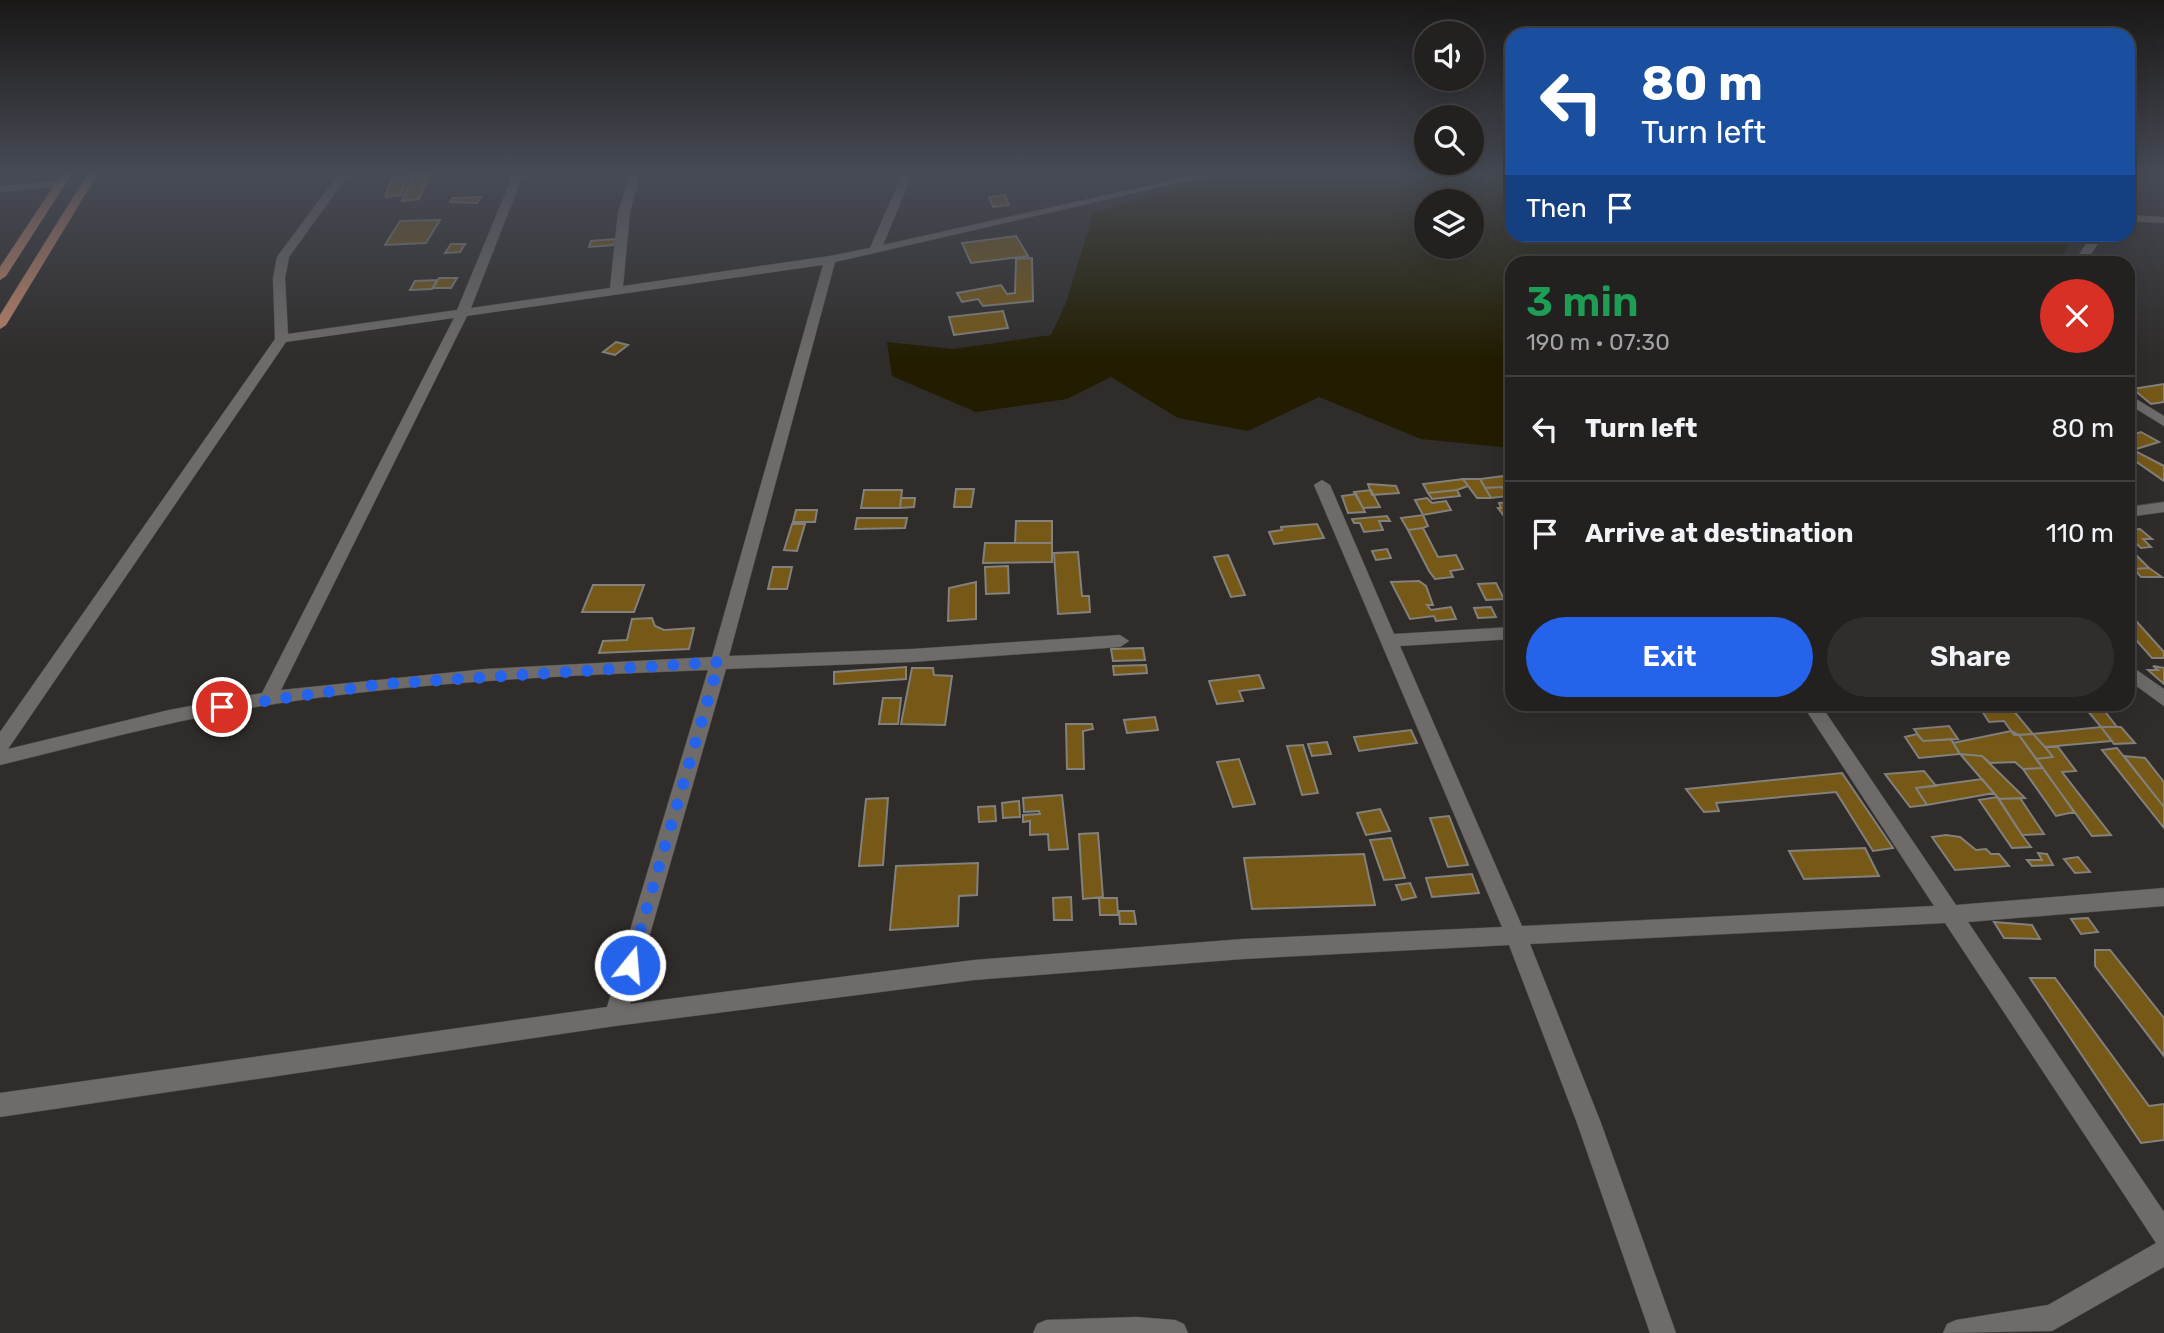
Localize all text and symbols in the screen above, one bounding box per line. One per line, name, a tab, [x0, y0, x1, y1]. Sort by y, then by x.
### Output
map controls	[1414, 21, 1484, 259]
button: sound	[1414, 21, 1484, 91]
text: 80 m	[1641, 54, 1763, 112]
icon: left	[1526, 56, 1617, 147]
button: search	[1414, 105, 1484, 175]
text: Turn left	[1641, 113, 1766, 151]
button: layers	[1414, 189, 1484, 259]
icon: arrive	[1601, 189, 1639, 227]
text: Then	[1526, 193, 1587, 224]
text: 3 min	[1526, 277, 1639, 327]
button: close	[2040, 279, 2114, 353]
text: 190 m · 07:30	[1526, 328, 1670, 356]
icon: left	[1526, 410, 1564, 448]
text: Turn left	[1585, 413, 1697, 444]
text: 80 m	[2051, 413, 2114, 444]
icon: arrive	[1526, 515, 1564, 553]
text: Arrive at destination	[1585, 518, 1853, 549]
text: 110 m	[2046, 518, 2114, 549]
button: Exit	[1526, 617, 1813, 697]
button: Share	[1827, 617, 2114, 697]
pin	[192, 677, 252, 737]
icon: arrive	[203, 688, 241, 726]
position arrow	[593, 928, 667, 1002]

